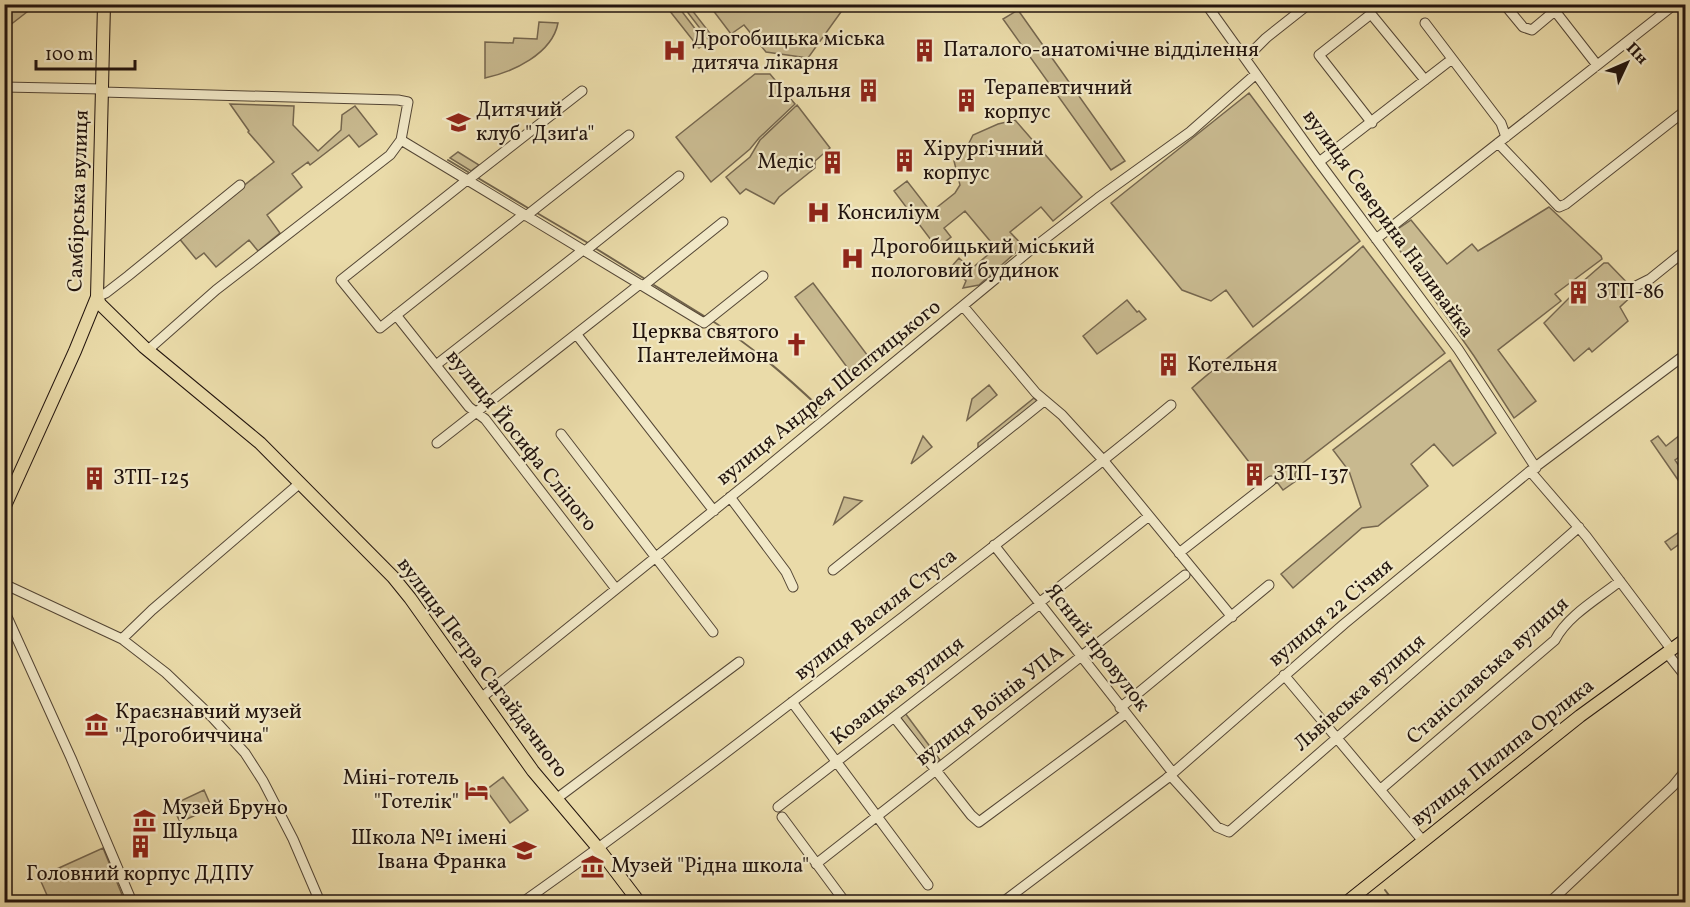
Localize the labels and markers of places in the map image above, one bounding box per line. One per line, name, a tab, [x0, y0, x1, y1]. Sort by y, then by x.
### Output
place label: Дрогобицька міська дитяча лікарня	[692, 25, 885, 78]
place label: Паталого-анатомічне відділення	[943, 36, 1259, 65]
building icon: Паталого-анатомічне відділення	[912, 37, 938, 63]
hospital icon: Дрогобицька міська дитяча лікарня	[661, 38, 687, 64]
place label: Терапевтичний корпус	[984, 74, 1133, 127]
place label: Пральня	[768, 77, 851, 106]
building icon: Пральня	[856, 78, 882, 104]
building icon: Терапевтичний корпус	[953, 87, 979, 113]
place label: Дитячий клуб "Дзиґа"	[476, 96, 594, 149]
school or university icon: Дитячий клуб "Дзиґа"	[445, 109, 471, 135]
place label: Хірургічний корпус	[923, 135, 1044, 188]
place label: Медіс	[757, 148, 814, 177]
building icon: Хірургічний корпус	[892, 148, 918, 174]
building icon: Медіс	[819, 149, 845, 175]
place label: Консиліум	[837, 199, 940, 228]
hospital icon: Консиліум	[806, 200, 832, 226]
place label: Дрогобицький міський пологовий будинок	[871, 233, 1095, 286]
hospital icon: Дрогобицький міський пологовий будинок	[840, 246, 866, 272]
place label: ЗТП-86	[1596, 278, 1664, 307]
building icon: ЗТП-86	[1565, 279, 1591, 305]
place label: Церква святого Пантелеймона	[631, 318, 779, 371]
church icon: Церква святого Пантелеймона	[784, 331, 810, 357]
place label: Котельня	[1187, 351, 1277, 380]
building icon: Котельня	[1156, 352, 1182, 378]
place label: ЗТП-137	[1273, 460, 1349, 489]
building icon: ЗТП-137	[1242, 461, 1268, 487]
place label: ЗТП-125	[113, 464, 189, 493]
building icon: ЗТП-125	[82, 465, 108, 491]
place label: Краєзнавчий музей "Дрогобиччина"	[115, 698, 302, 751]
museum icon: Краєзнавчий музей "Дрогобиччина"	[84, 711, 110, 737]
place label: Міні-готель "Готелік"	[343, 764, 459, 817]
hotel icon: Міні-готель "Готелік"	[464, 777, 490, 803]
place label: Музей Бруно Шульца	[162, 794, 288, 847]
museum icon: Музей Бруно Шульца	[131, 807, 157, 833]
place label: Школа №1 імені Івана Франка	[351, 824, 507, 877]
building icon: Головний корпус ДДПУ	[127, 833, 153, 859]
school or university icon: Школа №1 імені Івана Франка	[512, 837, 538, 863]
place label: Музей "Рідна школа"	[611, 852, 809, 881]
museum icon: Музей "Рідна школа"	[580, 853, 606, 879]
place label: Головний корпус ДДПУ	[26, 860, 254, 889]

